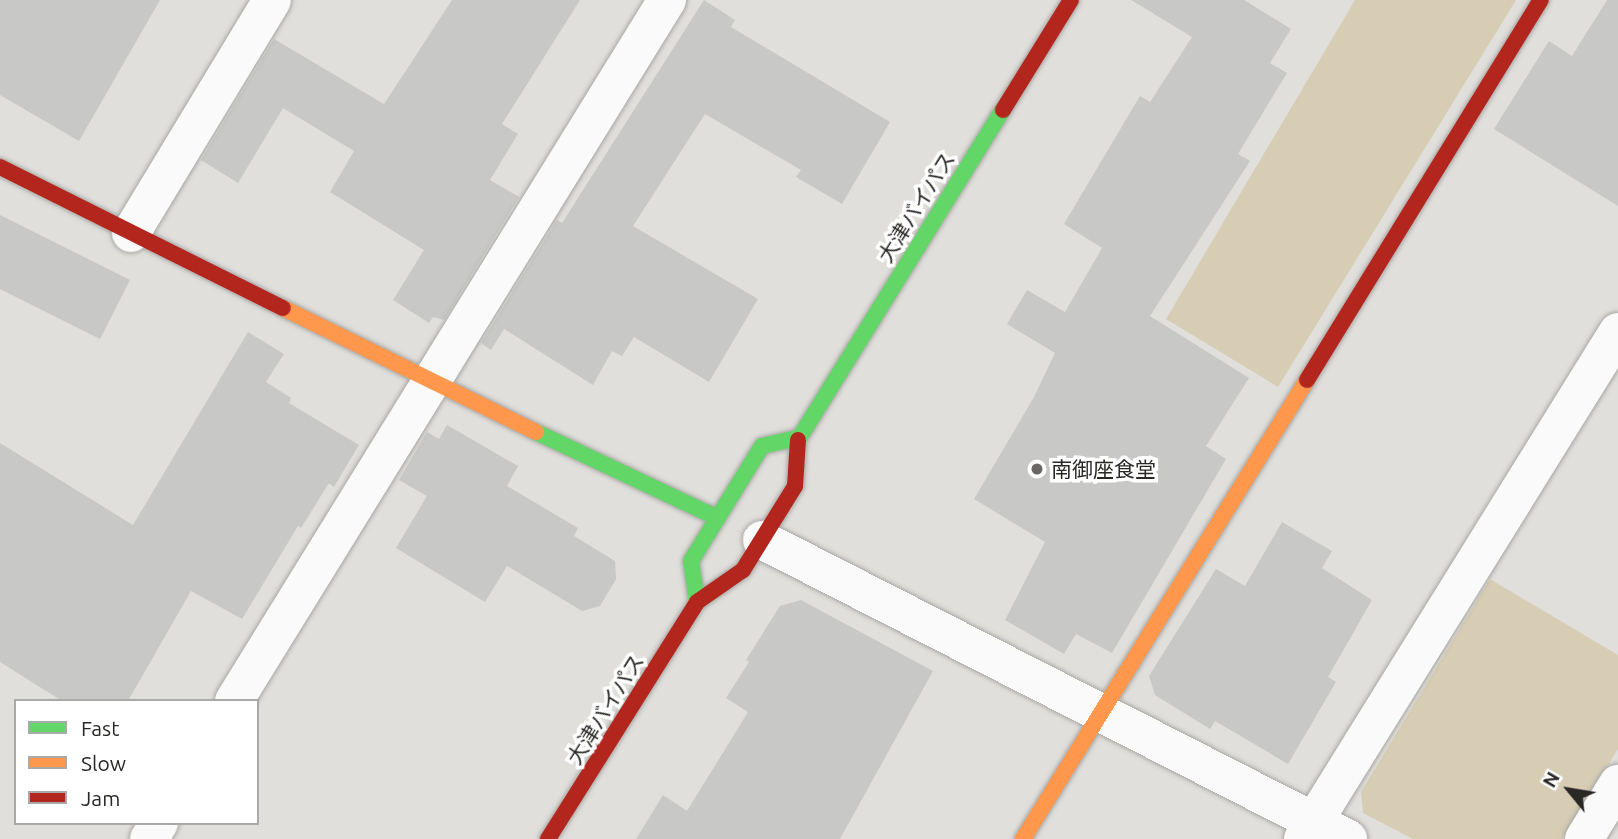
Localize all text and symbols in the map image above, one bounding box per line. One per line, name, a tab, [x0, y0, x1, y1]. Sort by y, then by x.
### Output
street label: 大津バイパス	[872, 147, 960, 267]
place label: 南御座食堂	[1051, 456, 1156, 482]
marker: 南御座食堂	[1029, 461, 1045, 477]
street label: 大津バイパス	[561, 649, 649, 769]
legend	[14, 699, 259, 825]
text: Fast	[81, 716, 119, 740]
text: Slow	[81, 751, 126, 775]
north arrow	[1534, 755, 1604, 825]
text: N	[1538, 768, 1564, 791]
text: Jam	[81, 786, 120, 810]

